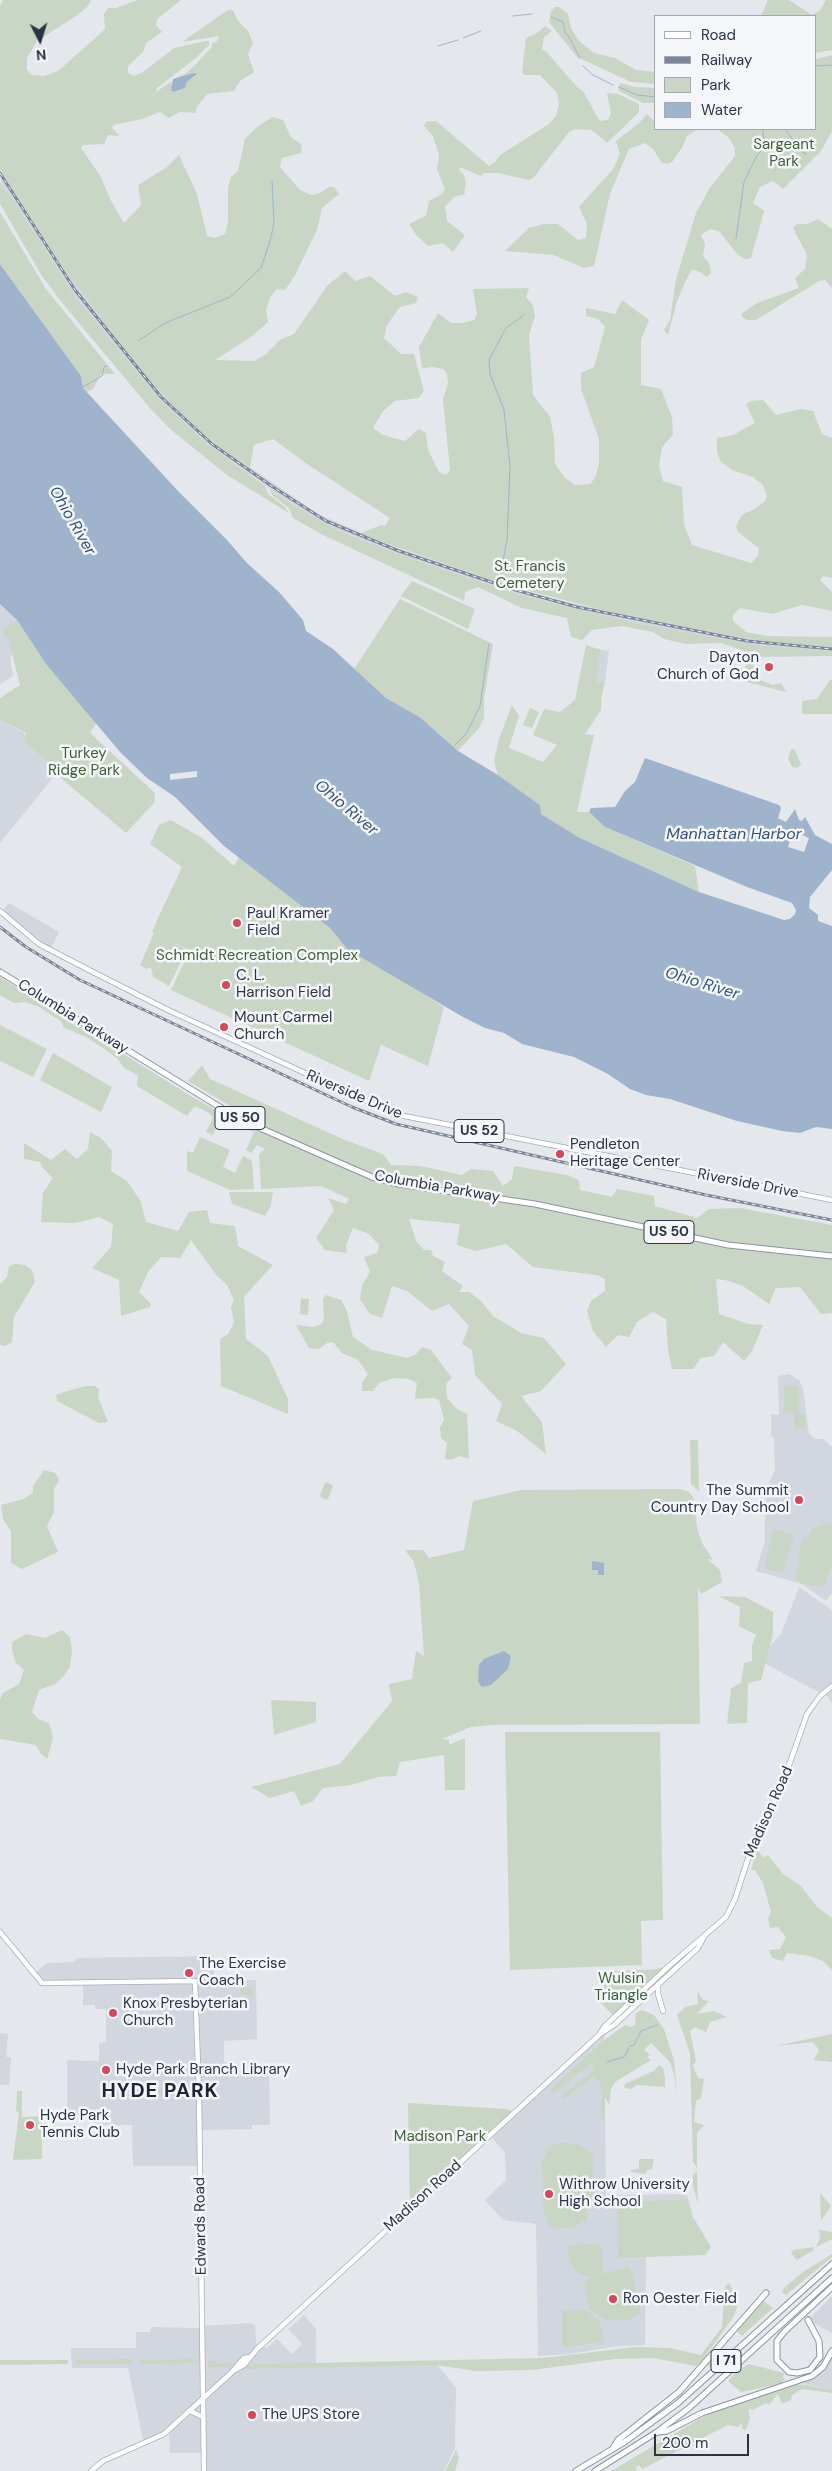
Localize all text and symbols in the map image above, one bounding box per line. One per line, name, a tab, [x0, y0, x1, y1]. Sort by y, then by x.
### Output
north arrow	[15, 15, 65, 65]
legend	[654, 15, 817, 130]
text: Road	[701, 25, 736, 45]
text: N	[35, 46, 47, 64]
text: Railway	[701, 50, 752, 70]
text: Park	[701, 75, 731, 95]
text: Water	[701, 100, 742, 120]
park label: Sargeant Park	[753, 136, 815, 171]
water label: Ohio River	[45, 483, 99, 559]
park label: St. Francis Cemetery	[494, 558, 566, 593]
place label: Dayton Church of God	[657, 649, 759, 684]
marker: Dayton Church of God	[763, 661, 775, 673]
park label: Turkey Ridge Park	[48, 745, 120, 780]
water label: Ohio River	[311, 776, 381, 840]
water label: Manhattan Harbor	[666, 825, 802, 845]
place label: Paul Kramer Field	[247, 905, 329, 940]
marker: Paul Kramer Field	[231, 917, 243, 929]
park label: Schmidt Recreation Complex	[156, 947, 358, 965]
water label: Ohio River	[663, 964, 741, 1004]
place label: C. L. Harrison Field	[236, 967, 331, 1002]
street label: Columbia Parkway	[14, 976, 132, 1058]
marker: C. L. Harrison Field	[220, 979, 232, 991]
place label: Mount Carmel Church	[234, 1009, 332, 1044]
marker: Mount Carmel Church	[218, 1021, 230, 1033]
street label: Riverside Drive	[303, 1067, 405, 1123]
road number: US 50	[215, 1106, 265, 1130]
road number: US 52	[454, 1120, 504, 1142]
place label: Pendleton Heritage Center	[570, 1136, 680, 1171]
marker: Pendleton Heritage Center	[554, 1148, 566, 1160]
street label: Riverside Drive	[696, 1165, 800, 1203]
street label: Columbia Parkway	[373, 1167, 501, 1207]
road number: US 50	[644, 1220, 694, 1244]
place label: The Summit Country Day School	[651, 1482, 789, 1517]
marker: The Summit Country Day School	[793, 1494, 805, 1506]
street label: Madison Road	[741, 1764, 797, 1860]
place label: The Exercise Coach	[199, 1955, 286, 1990]
marker: The Exercise Coach	[183, 1967, 195, 1979]
park label: Wulsin Triangle	[594, 1970, 648, 2005]
place label: Knox Presbyterian Church	[123, 1995, 248, 2030]
marker: Knox Presbyterian Church	[107, 2007, 119, 2019]
place label: Hyde Park Branch Library	[116, 2061, 290, 2079]
marker: Hyde Park Branch Library	[100, 2064, 112, 2076]
district label: HYDE PARK	[100, 2080, 220, 2104]
place label: Hyde Park Tennis Club	[40, 2107, 120, 2142]
marker: Hyde Park Tennis Club	[24, 2119, 36, 2131]
park label: Madison Park	[394, 2128, 486, 2146]
street label: Madison Road	[381, 2157, 465, 2235]
place label: Withrow University High School	[559, 2176, 690, 2211]
street label: Edwards Road	[191, 2177, 211, 2275]
marker: Withrow University High School	[543, 2188, 555, 2200]
place label: Ron Oester Field	[623, 2290, 737, 2308]
marker: Ron Oester Field	[607, 2293, 619, 2305]
road number: I 71	[711, 2350, 741, 2372]
place label: The UPS Store	[262, 2406, 360, 2424]
marker: The UPS Store	[246, 2409, 258, 2421]
scale bar	[657, 2424, 752, 2456]
text: 200 m	[662, 2433, 708, 2453]

